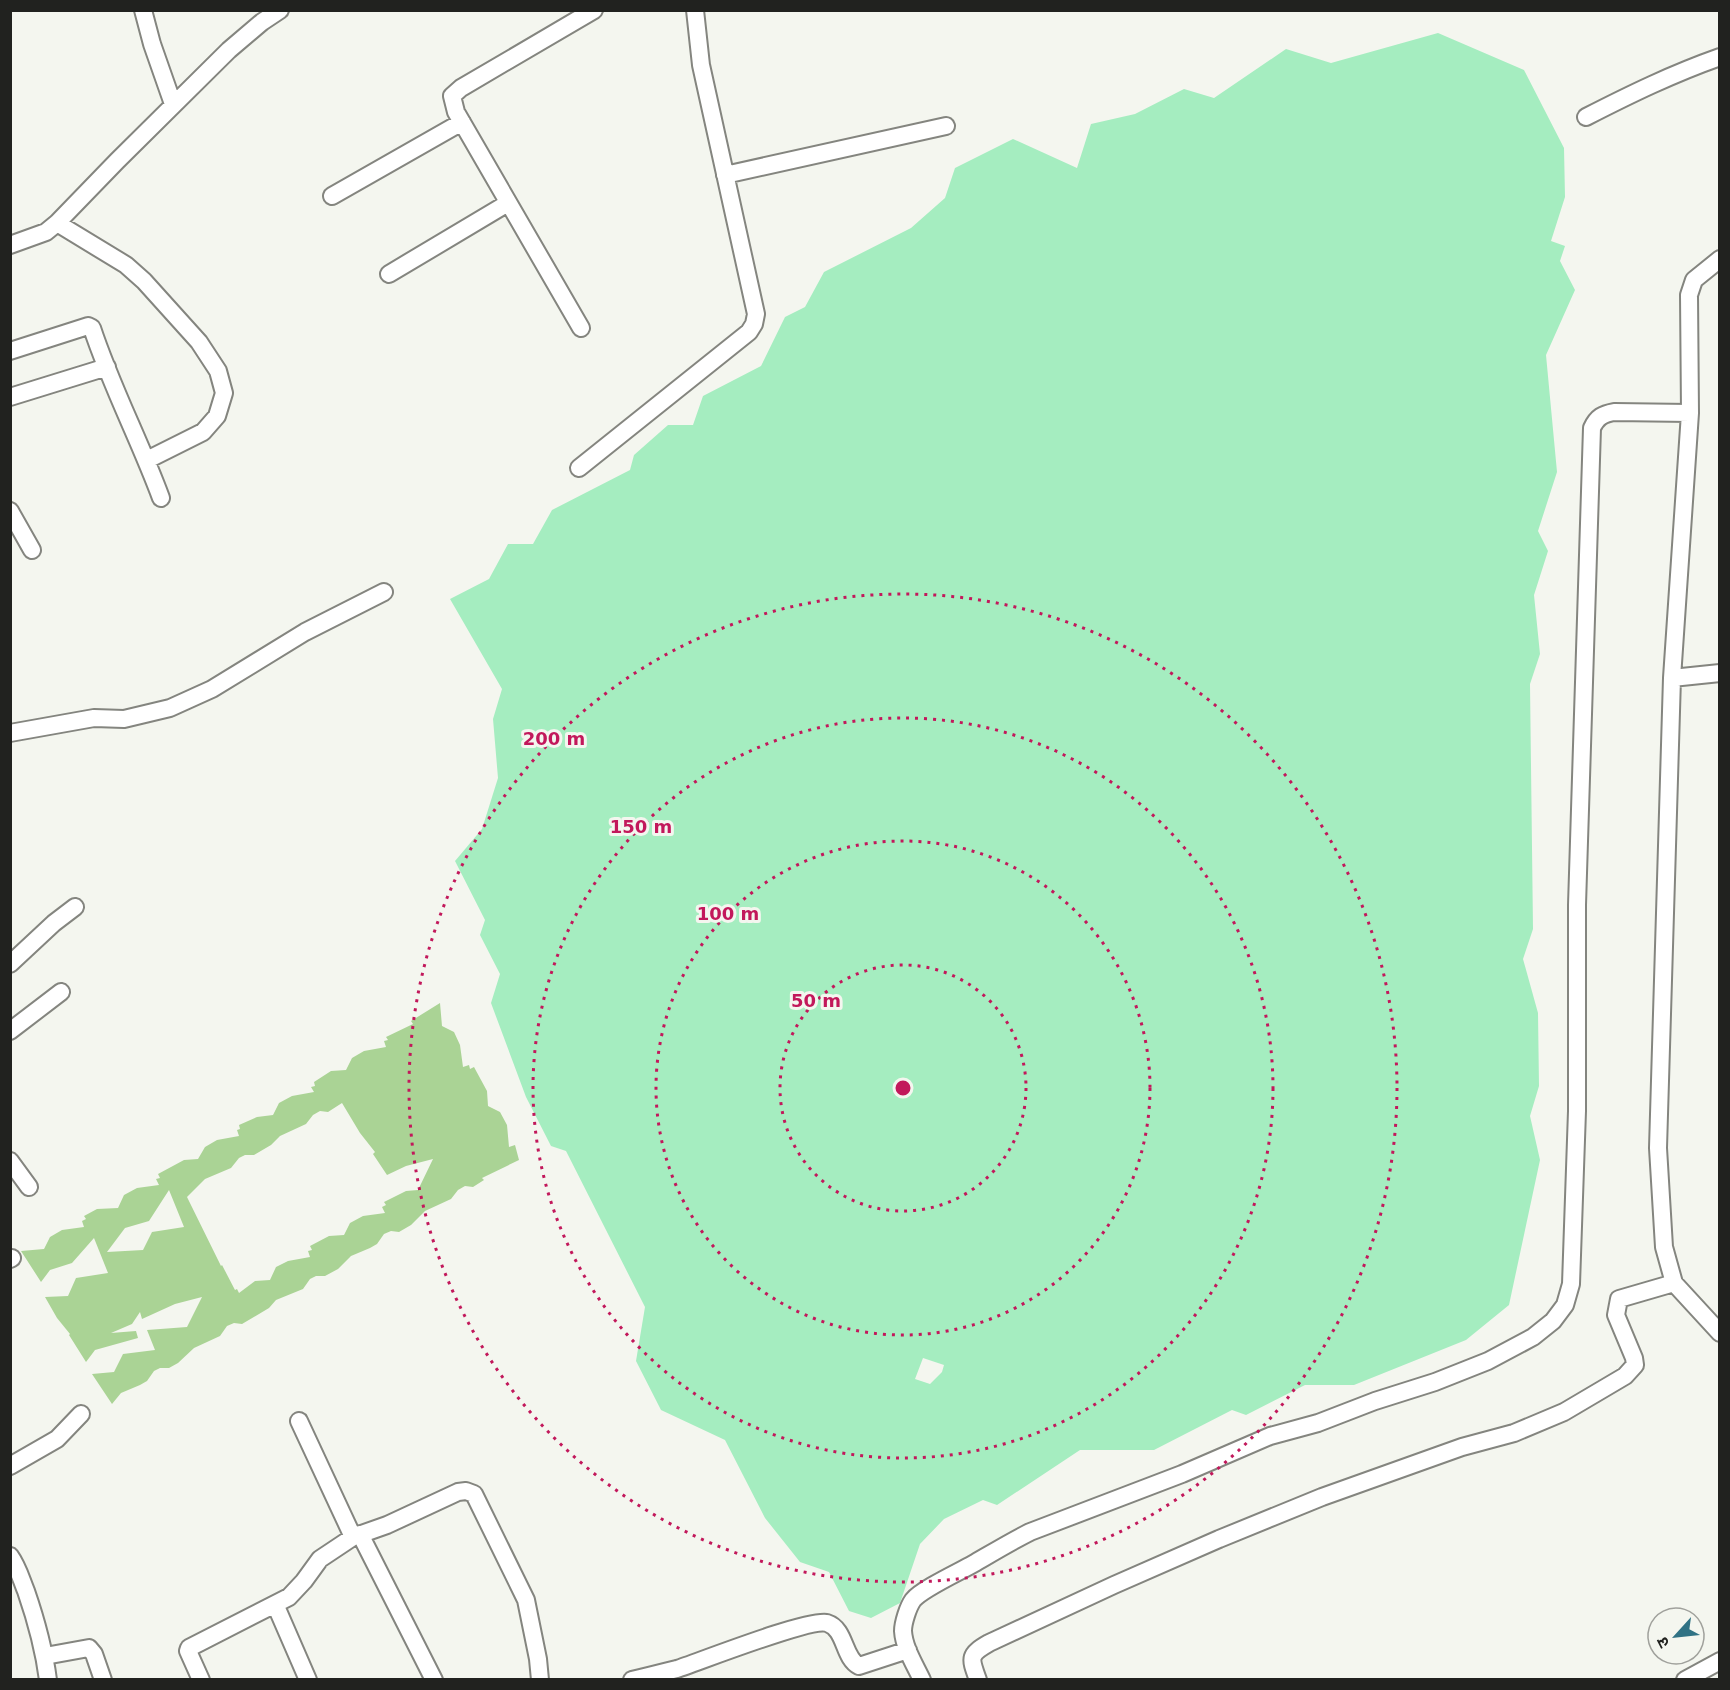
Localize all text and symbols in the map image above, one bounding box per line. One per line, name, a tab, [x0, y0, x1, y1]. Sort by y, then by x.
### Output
text: 200 m	[523, 728, 585, 749]
text: 150 m	[610, 816, 672, 837]
text: 100 m	[697, 903, 759, 924]
text: 50 m	[791, 990, 841, 1011]
centre of rings	[893, 1078, 913, 1098]
north arrow	[1646, 1606, 1706, 1666]
text: उ	[1652, 1634, 1674, 1651]

